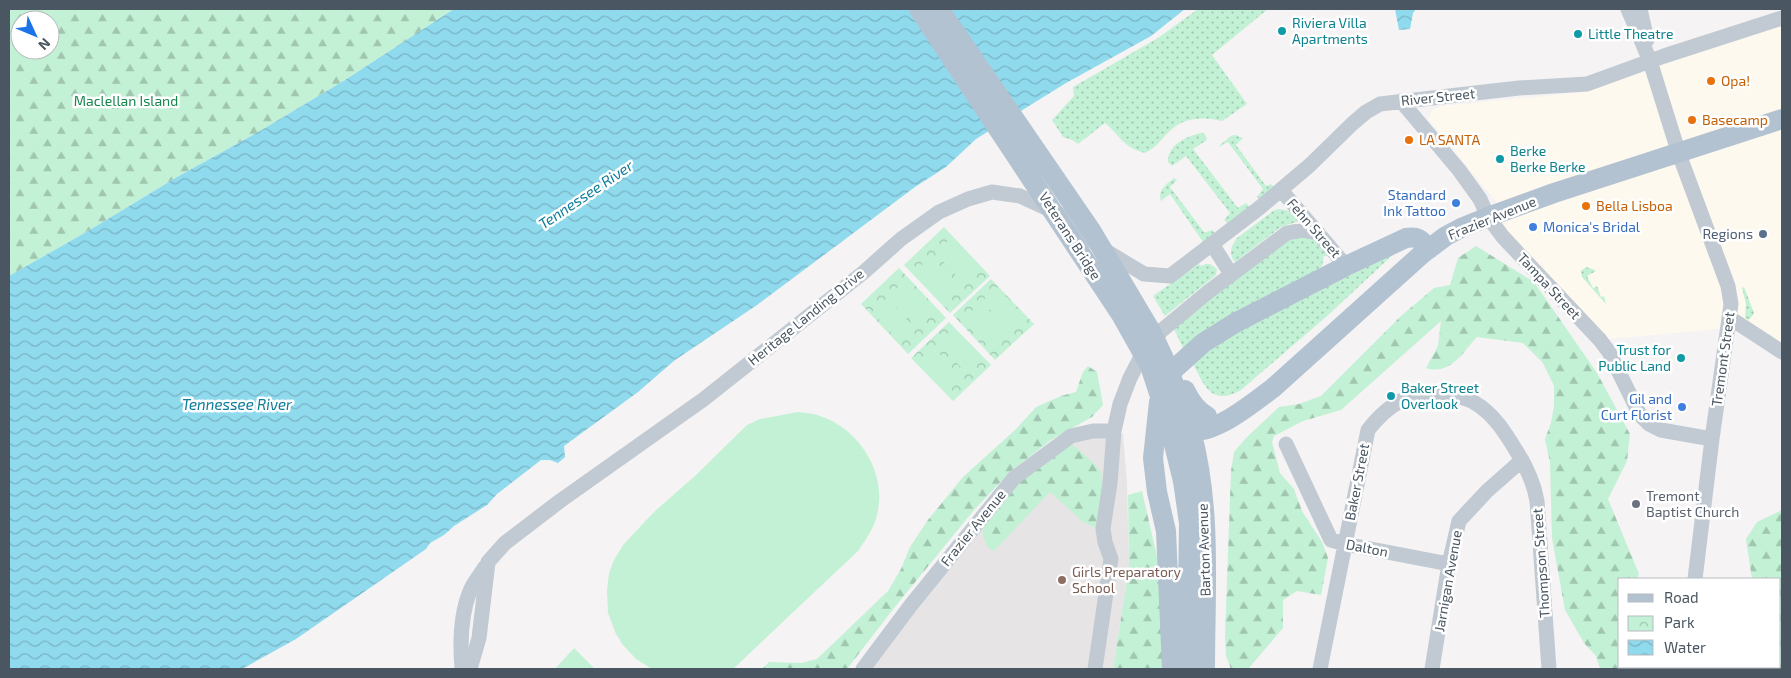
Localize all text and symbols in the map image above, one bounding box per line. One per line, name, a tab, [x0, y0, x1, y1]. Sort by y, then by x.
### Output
north arrow	[10, 10, 60, 60]
place label: Riviera Villa Apartments	[1292, 14, 1368, 47]
marker: Riviera Villa Apartments	[1276, 25, 1288, 37]
place label: Little Theatre	[1588, 25, 1674, 42]
marker: Little Theatre	[1572, 28, 1584, 40]
text: N	[35, 35, 54, 54]
place label: Opa!	[1721, 72, 1750, 89]
marker: Opa!	[1705, 75, 1717, 87]
street label: River Street	[1400, 84, 1476, 109]
park label: Maclellan Island	[74, 92, 178, 109]
place label: Basecamp	[1702, 111, 1768, 128]
marker: Basecamp	[1686, 114, 1698, 126]
place label: LA SANTA	[1419, 131, 1480, 148]
marker: LA SANTA	[1403, 134, 1415, 146]
place label: Berke Berke Berke	[1510, 142, 1586, 175]
marker: Berke Berke Berke	[1494, 153, 1506, 165]
water label: Tennessee River	[535, 155, 637, 232]
place label: Standard Ink Tattoo	[1383, 186, 1446, 219]
street label: Veterans Bridge	[1036, 189, 1105, 283]
street label: Frazier Avenue	[1445, 192, 1538, 243]
street label: Fehn Street	[1284, 194, 1345, 261]
marker: Standard Ink Tattoo	[1450, 197, 1462, 209]
place label: Bella Lisboa	[1596, 197, 1673, 214]
marker: Bella Lisboa	[1580, 200, 1592, 212]
place label: Monica's Bridal	[1543, 218, 1641, 235]
marker: Monica's Bridal	[1527, 221, 1539, 233]
place label: Regions	[1702, 225, 1753, 242]
marker: Regions	[1757, 228, 1769, 240]
street label: Tampa Street	[1514, 249, 1584, 322]
street label: Heritage Landing Drive	[744, 265, 867, 369]
street label: Tremont Street	[1707, 310, 1738, 407]
place label: Trust for Public Land	[1598, 341, 1671, 374]
marker: Trust for Public Land	[1675, 352, 1687, 364]
place label: Baker Street Overlook	[1401, 379, 1479, 412]
marker: Baker Street Overlook	[1385, 390, 1397, 402]
place label: Gil and Curt Florist	[1601, 390, 1672, 423]
water label: Tennessee River	[182, 395, 293, 413]
marker: Gil and Curt Florist	[1676, 401, 1688, 413]
street label: Baker Street	[1341, 442, 1372, 522]
street label: Frazier Avenue	[937, 486, 1009, 569]
place label: Tremont Baptist Church	[1646, 487, 1739, 520]
marker: Tremont Baptist Church	[1630, 498, 1642, 510]
street label: Barton Avenue	[1193, 503, 1214, 597]
street label: Thompson Street	[1528, 508, 1553, 618]
street label: Jarnigan Avenue	[1430, 529, 1465, 633]
street label: Dalton	[1345, 535, 1390, 560]
place label: Girls Preparatory School	[1072, 563, 1181, 596]
marker: Girls Preparatory School	[1056, 574, 1068, 586]
legend	[1618, 578, 1781, 668]
text: Road	[1664, 588, 1699, 606]
text: Park	[1664, 613, 1695, 631]
text: Water	[1664, 638, 1706, 656]

